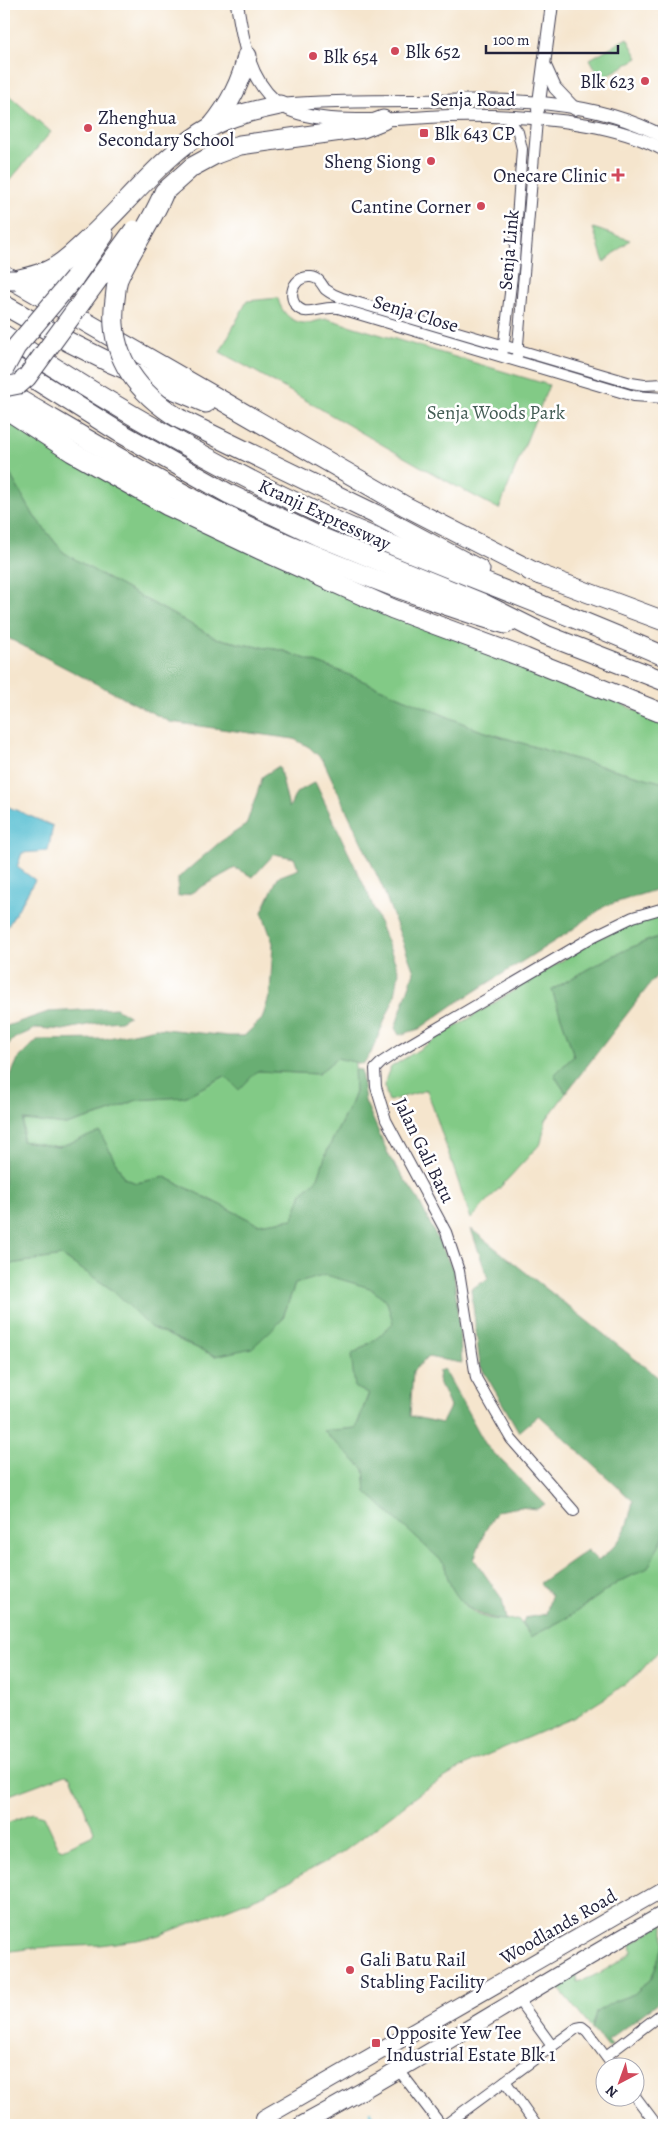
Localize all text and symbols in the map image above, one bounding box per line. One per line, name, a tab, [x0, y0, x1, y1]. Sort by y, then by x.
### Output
scale bar	[486, 22, 618, 54]
text: 100 m	[493, 30, 530, 50]
place label: Blk 652	[405, 39, 460, 65]
place label: Blk 654	[323, 44, 378, 70]
marker: Blk 652	[389, 45, 401, 57]
marker: Blk 654	[307, 50, 319, 62]
place label: Blk 623	[580, 69, 635, 95]
marker: Blk 623	[639, 75, 651, 87]
street label: Senja Road	[430, 87, 517, 113]
place label: Zhenghua Secondary School	[98, 105, 235, 153]
place label: Blk 643 CP	[434, 121, 515, 147]
marker: Zhenghua Secondary School	[82, 122, 94, 134]
marker: Blk 643 CP	[418, 127, 430, 139]
place label: Sheng Siong	[324, 149, 421, 175]
marker: Sheng Siong	[425, 155, 437, 167]
place label: Onecare Clinic	[493, 163, 607, 189]
marker: Onecare Clinic	[611, 168, 625, 182]
place label: Cantine Corner	[351, 194, 471, 220]
marker: Cantine Corner	[475, 200, 487, 212]
street label: Senja Link	[493, 208, 526, 291]
street label: Senja Close	[370, 289, 462, 339]
park label: Senja Woods Park	[427, 400, 566, 426]
street label: Kranji Expressway	[254, 473, 396, 557]
street label: Jalan Gali Batu	[387, 1094, 461, 1208]
street label: Woodlands Road	[495, 1883, 622, 1971]
place label: Gali Batu Rail Stabling Facility	[360, 1947, 485, 1995]
marker: Gali Batu Rail Stabling Facility	[344, 1964, 356, 1976]
place label: Opposite Yew Tee Industrial Estate Blk 1	[386, 2020, 556, 2068]
marker: Opposite Yew Tee Industrial Estate Blk 1	[370, 2037, 382, 2049]
north arrow	[596, 2056, 646, 2106]
text: N	[602, 2081, 622, 2102]

